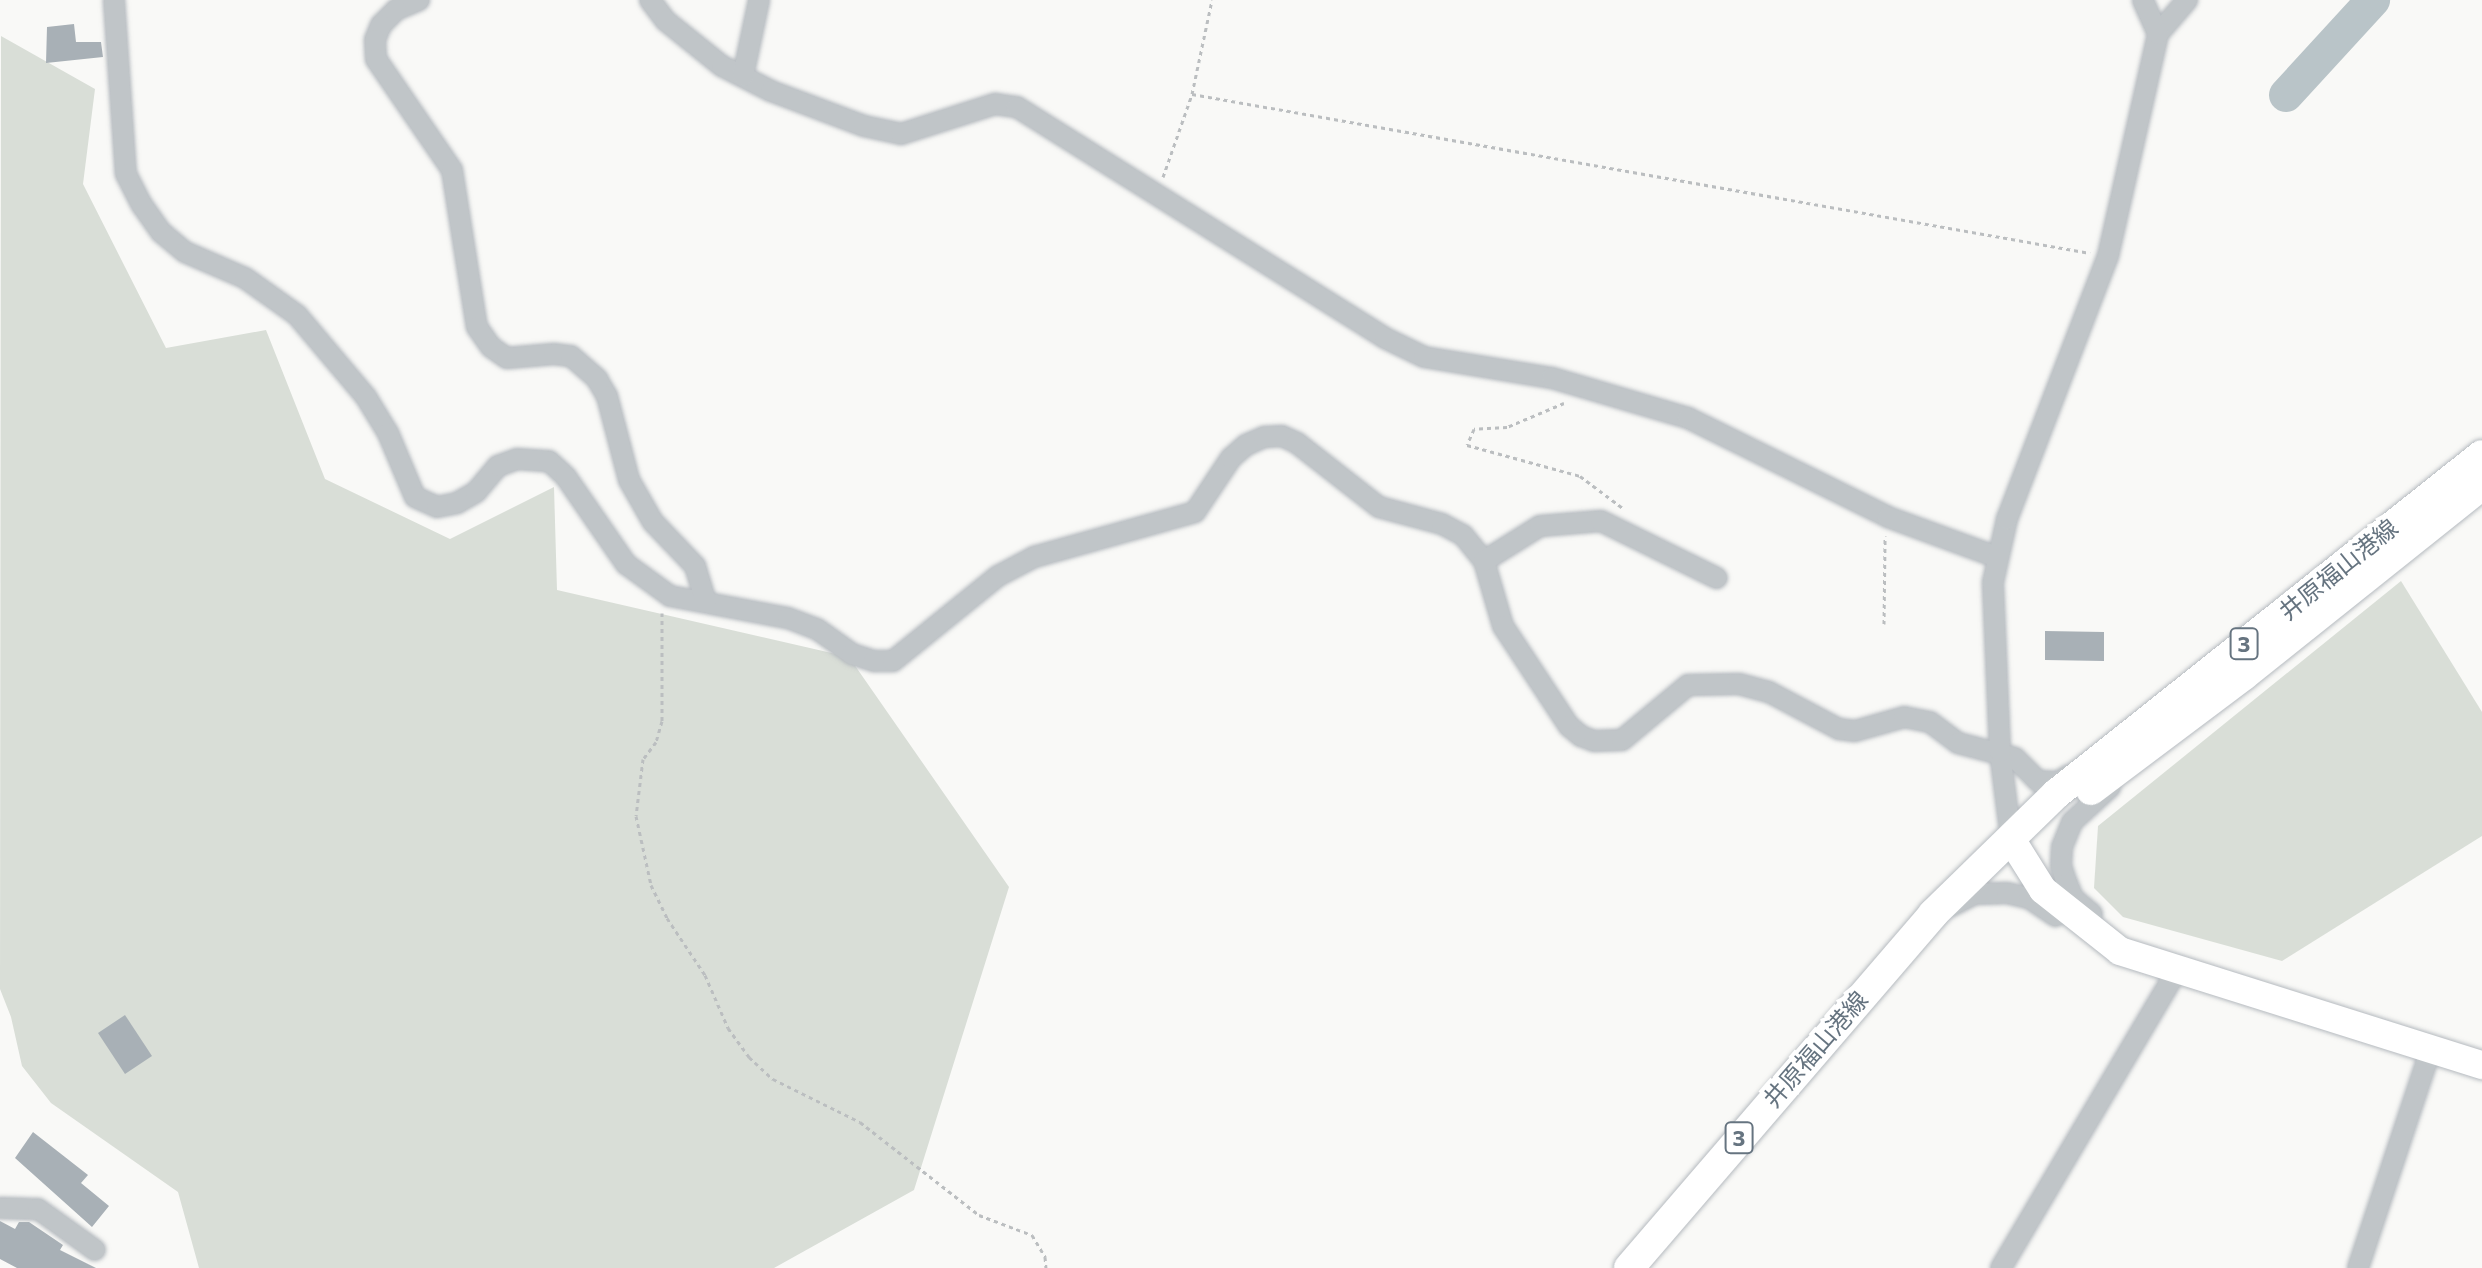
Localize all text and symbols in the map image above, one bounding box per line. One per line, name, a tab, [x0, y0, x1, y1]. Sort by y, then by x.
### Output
street label: 井原福山港線	[2273, 512, 2403, 626]
road number: 3	[2228, 626, 2260, 662]
street label: 井原福山港線	[1757, 985, 1873, 1113]
road number: 3	[1723, 1120, 1755, 1156]

